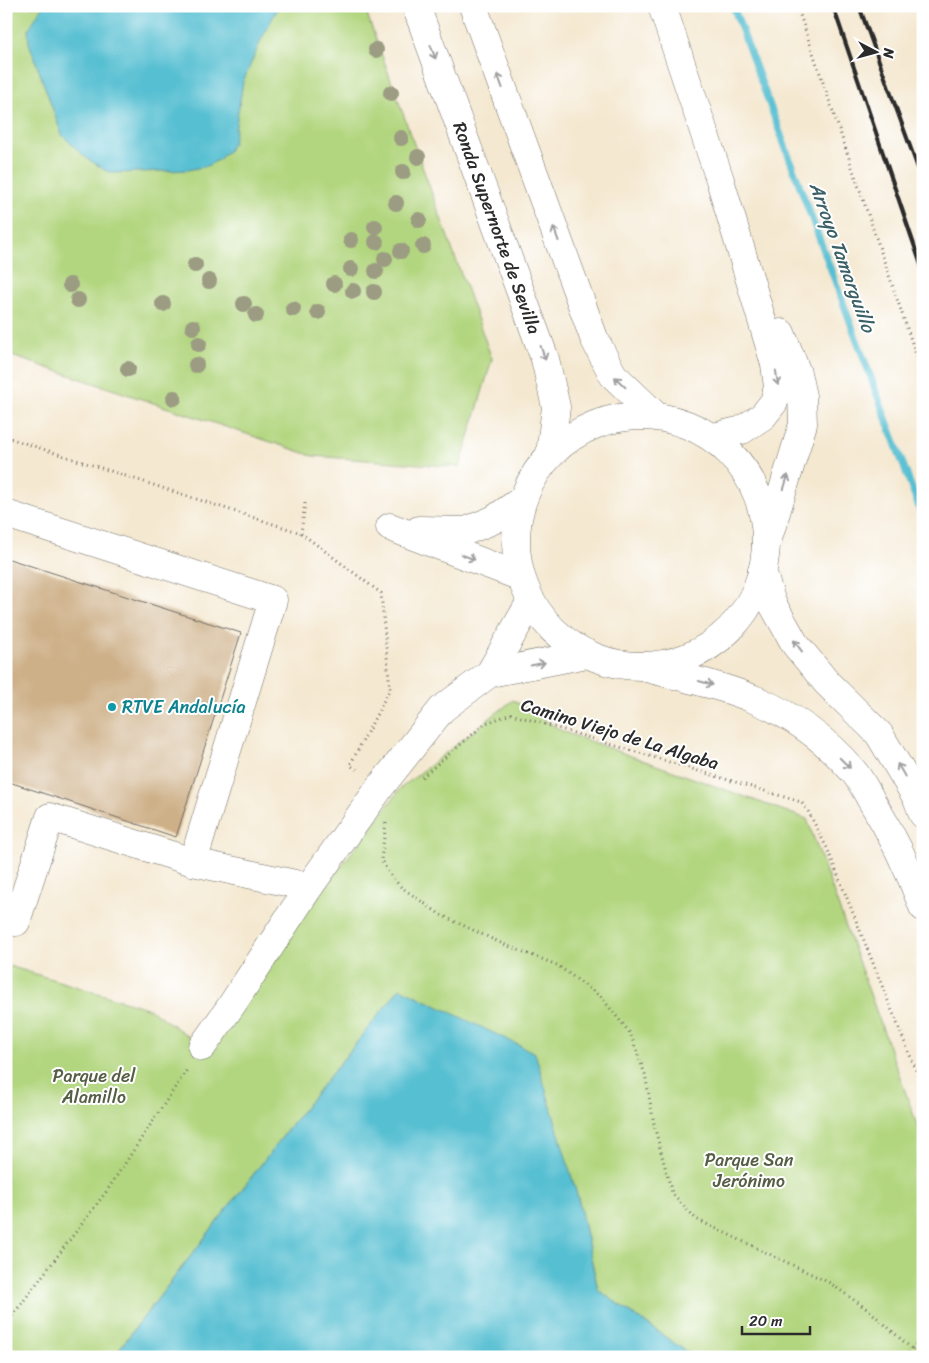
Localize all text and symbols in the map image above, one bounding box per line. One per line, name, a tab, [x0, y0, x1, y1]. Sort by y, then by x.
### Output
north arrow	[852, 28, 902, 78]
one-way arrow	[429, 44, 438, 59]
text: N	[875, 46, 901, 60]
one-way arrow	[495, 74, 504, 89]
street label: Ronda Supernorte de Sevilla	[444, 117, 550, 339]
water label: Arroyo Tamarguillo	[800, 176, 886, 339]
one-way arrow	[551, 227, 560, 242]
one-way arrow	[539, 344, 548, 360]
one-way arrow	[772, 369, 782, 385]
one-way arrow	[614, 376, 627, 388]
one-way arrow	[782, 474, 792, 490]
one-way arrow	[461, 553, 476, 562]
one-way arrow	[793, 639, 803, 653]
one-way arrow	[529, 659, 545, 668]
one-way arrow	[697, 679, 713, 689]
street label: Camino Viejo de La Algaba	[517, 689, 723, 779]
place label: RTVE Andalucía	[122, 691, 246, 723]
marker: RTVE Andalucía	[106, 701, 118, 713]
one-way arrow	[838, 757, 851, 769]
one-way arrow	[896, 764, 906, 778]
park label: Parque del Alamillo	[53, 1060, 136, 1113]
park label: Parque San Jerónimo	[704, 1144, 794, 1197]
scale bar	[742, 1303, 809, 1335]
text: 20 m	[749, 1308, 783, 1334]

